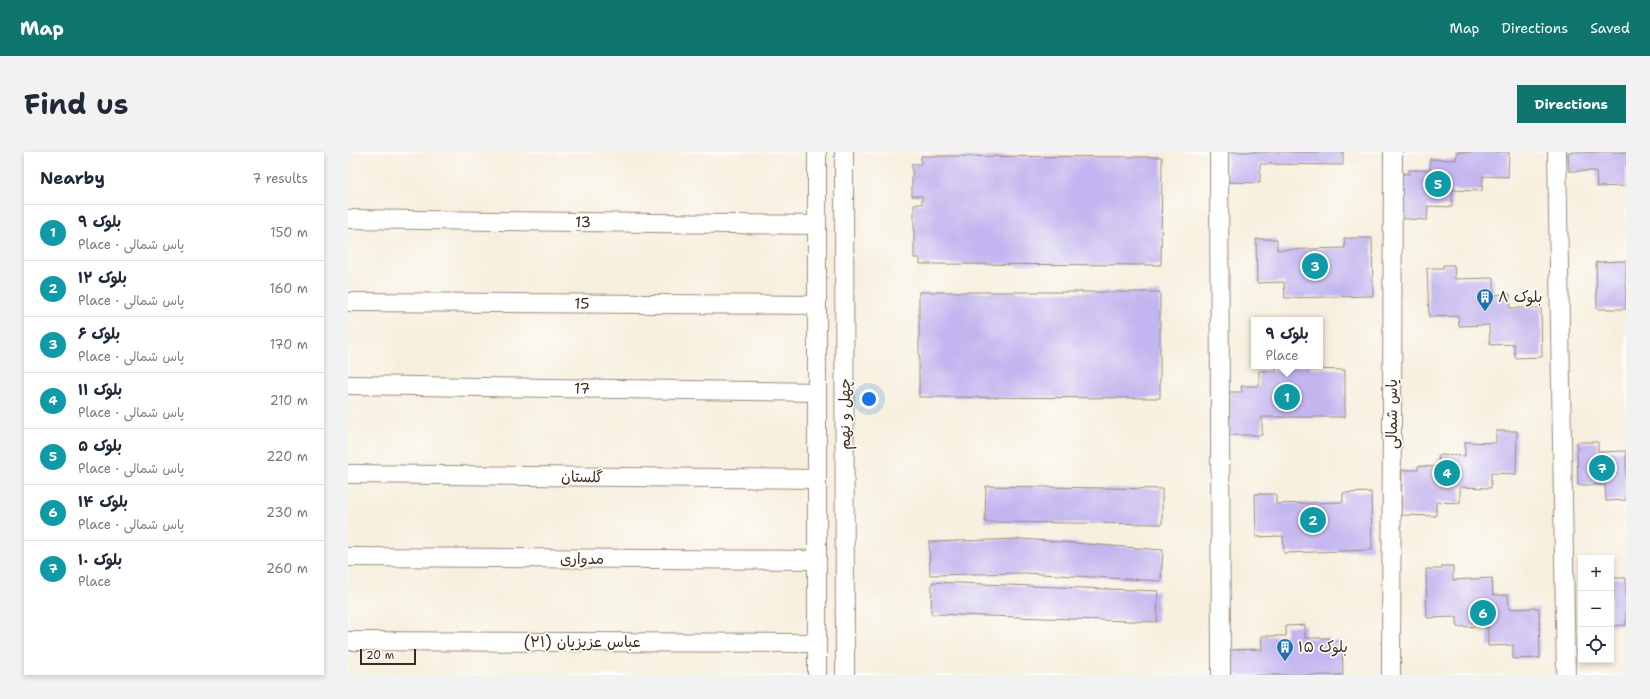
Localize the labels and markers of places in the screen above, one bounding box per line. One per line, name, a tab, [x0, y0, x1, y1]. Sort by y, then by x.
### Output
pin: 5	[1425, 169, 1451, 199]
pin: 3	[1302, 251, 1328, 281]
building icon: بلوک ۸	[1475, 287, 1495, 312]
place label: بلوک ۸	[1498, 287, 1542, 307]
pin: 1	[1274, 382, 1300, 412]
pin: 7	[1589, 453, 1615, 483]
pin: 4	[1434, 458, 1460, 488]
pin: 2	[1300, 505, 1326, 535]
pin: 6	[1470, 598, 1496, 628]
building icon: بلوک ۱۵	[1275, 637, 1295, 662]
place label: بلوک ۱۵	[1298, 637, 1348, 657]

